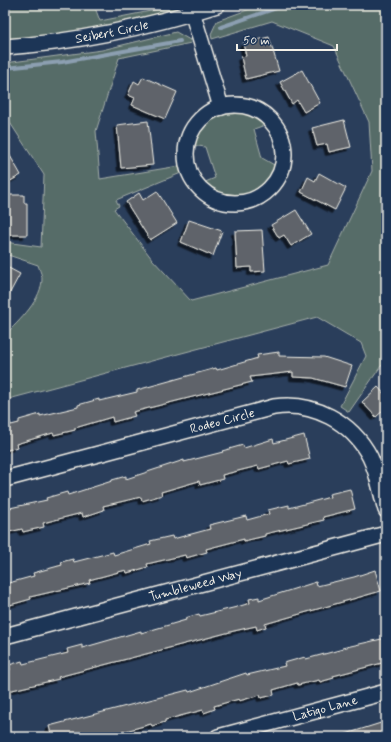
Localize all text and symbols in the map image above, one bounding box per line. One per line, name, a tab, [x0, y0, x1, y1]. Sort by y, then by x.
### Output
street label: Seibert Circle	[74, 16, 150, 47]
scale bar	[237, 26, 337, 52]
text: 50 m	[243, 33, 270, 49]
street label: Rodeo Circle	[188, 404, 257, 438]
street label: Tumbleweed Way	[147, 564, 244, 606]
street label: Latigo Lane	[291, 691, 360, 725]

